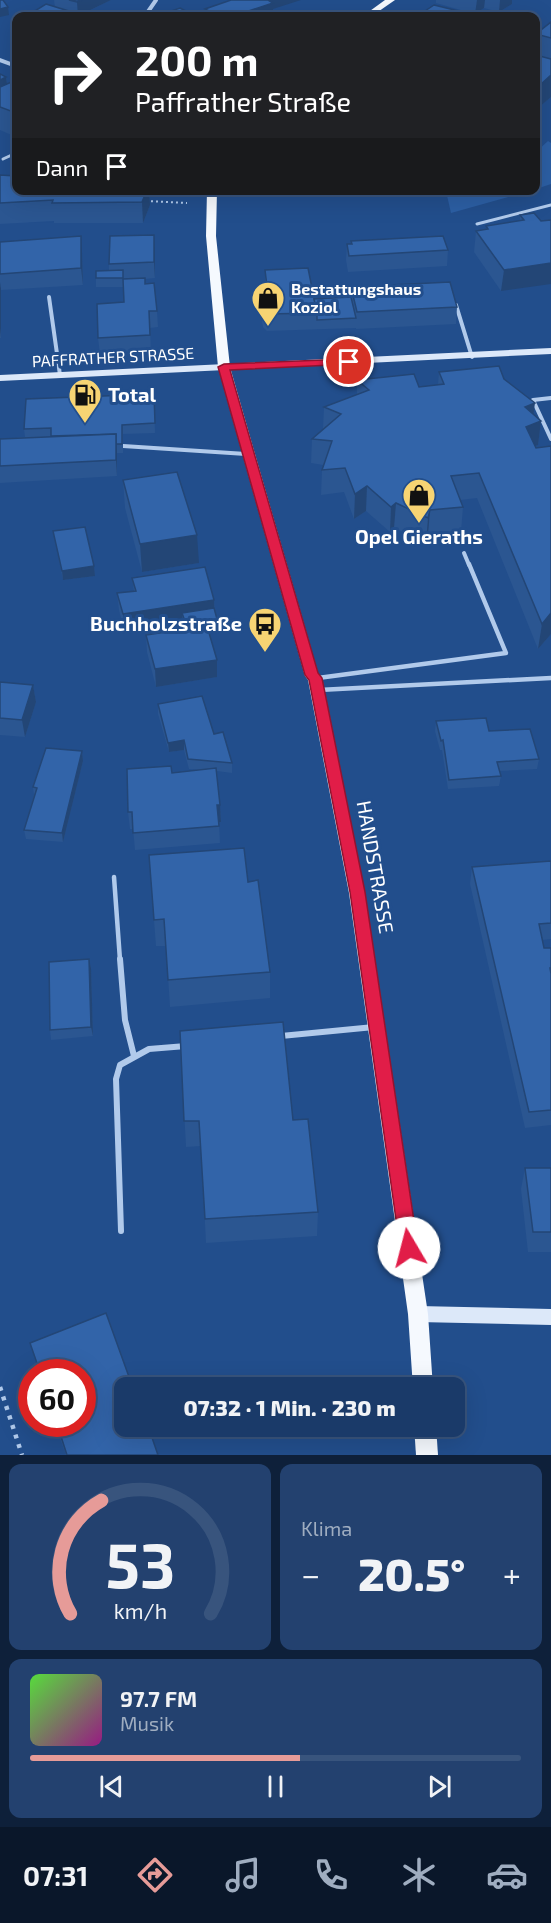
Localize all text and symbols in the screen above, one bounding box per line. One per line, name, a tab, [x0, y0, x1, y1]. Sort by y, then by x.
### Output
text: 200 m	[135, 34, 258, 84]
icon: right	[36, 36, 114, 114]
text: Paffrather Straße	[135, 85, 351, 117]
icon: arrive	[100, 150, 133, 183]
text: Dann	[36, 154, 88, 180]
place label: Bestattungshaus Koziol	[291, 279, 421, 316]
shop icon: Bestattungshaus Koziol	[250, 280, 286, 327]
pin	[323, 336, 374, 387]
street label: PAFFRATHER STRASSE	[31, 343, 195, 370]
icon: arrive	[332, 345, 365, 378]
fuel station icon: Total	[67, 377, 103, 424]
place label: Total	[108, 382, 156, 406]
shop icon: Opel Gieraths	[401, 477, 437, 524]
place label: Opel Gieraths	[355, 524, 483, 548]
bus stop icon: Buchholzstraße	[247, 606, 283, 653]
place label: Buchholzstraße	[90, 611, 242, 635]
street label: HANDSTRASSE	[352, 799, 399, 935]
position arrow	[377, 1216, 441, 1280]
speed limit sign: 60	[18, 1359, 96, 1437]
text: 07:32 · 1 Min. · 230 m	[183, 1394, 396, 1420]
text: Klima	[301, 1516, 352, 1540]
text: 53	[105, 1526, 175, 1601]
text: 20.5°	[358, 1546, 465, 1600]
text: −	[301, 1554, 320, 1594]
text: +	[503, 1554, 521, 1594]
text: km/h	[113, 1598, 167, 1623]
text: 97.7 FM	[120, 1685, 197, 1711]
text: Musik	[120, 1711, 174, 1735]
icon: previous	[95, 1770, 128, 1803]
icon: pause	[259, 1770, 292, 1803]
icon: next	[423, 1770, 456, 1803]
icon: directions	[134, 1854, 176, 1896]
icon: music	[222, 1854, 264, 1896]
icon: phone	[310, 1854, 352, 1896]
icon: climate	[398, 1854, 440, 1896]
icon: car	[486, 1854, 528, 1896]
text: 07:31	[23, 1859, 88, 1891]

